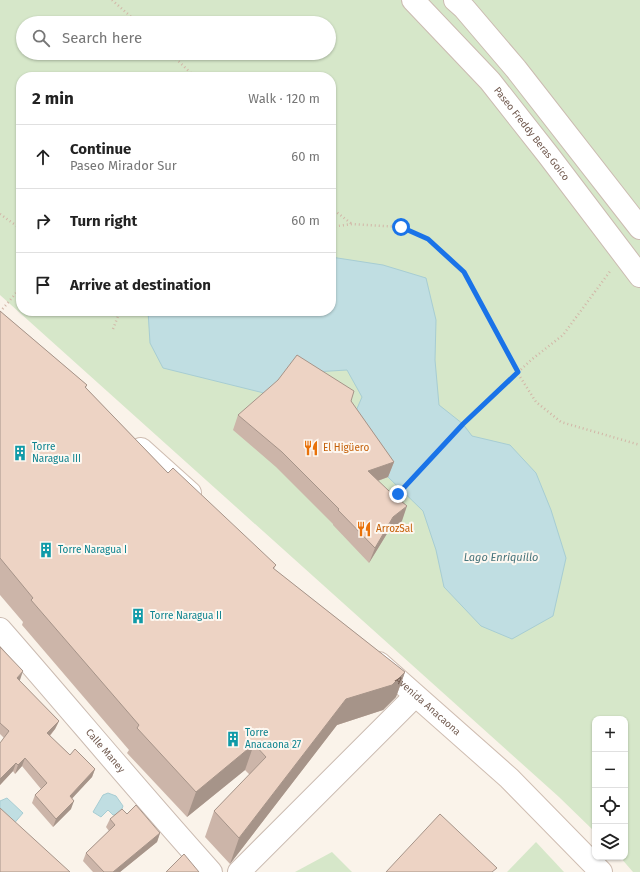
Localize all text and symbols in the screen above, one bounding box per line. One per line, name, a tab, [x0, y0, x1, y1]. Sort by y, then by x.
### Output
search box	[16, 16, 336, 60]
icon: search	[30, 27, 52, 49]
text: Search here	[62, 29, 142, 47]
street label: Paseo Freddy Beras Goico	[491, 85, 572, 183]
text: 2 min	[32, 88, 74, 109]
text: Walk · 120 m	[248, 91, 320, 106]
text: Continue	[70, 140, 131, 158]
icon: ahead	[32, 146, 54, 168]
text: 60 m	[291, 149, 320, 164]
text: Paseo Mirador Sur	[70, 158, 177, 173]
icon: right	[32, 210, 54, 232]
text: Turn right	[70, 212, 137, 230]
text: 60 m	[291, 213, 320, 228]
route start	[392, 218, 410, 236]
icon: arrive	[32, 274, 54, 296]
text: Arrive at destination	[70, 276, 211, 294]
restaurant icon: El Higüero	[302, 439, 320, 457]
place label: Torre Naragua III	[32, 441, 81, 465]
place label: El Higüero	[323, 442, 369, 454]
building icon: Torre Naragua III	[11, 444, 29, 462]
route end	[389, 485, 407, 503]
restaurant icon: ArrozSal	[355, 520, 373, 538]
place label: ArrozSal	[376, 523, 413, 535]
building icon: Torre Naragua I	[37, 541, 55, 559]
place label: Torre Naragua I	[58, 544, 127, 556]
water label: Lago Enriquillo	[464, 551, 538, 564]
building icon: Torre Naragua II	[129, 607, 147, 625]
place label: Torre Naragua II	[150, 610, 222, 622]
street label: Avenida Anacaona	[393, 674, 463, 738]
map controls	[592, 716, 628, 860]
button: +	[592, 716, 628, 752]
street label: Calle Maney	[83, 726, 127, 775]
place label: Torre Anacaona 27	[245, 727, 302, 751]
building icon: Torre Anacaona 27	[224, 730, 242, 748]
button: −	[592, 752, 628, 788]
button: locate	[592, 788, 628, 824]
button: layers	[592, 824, 628, 860]

